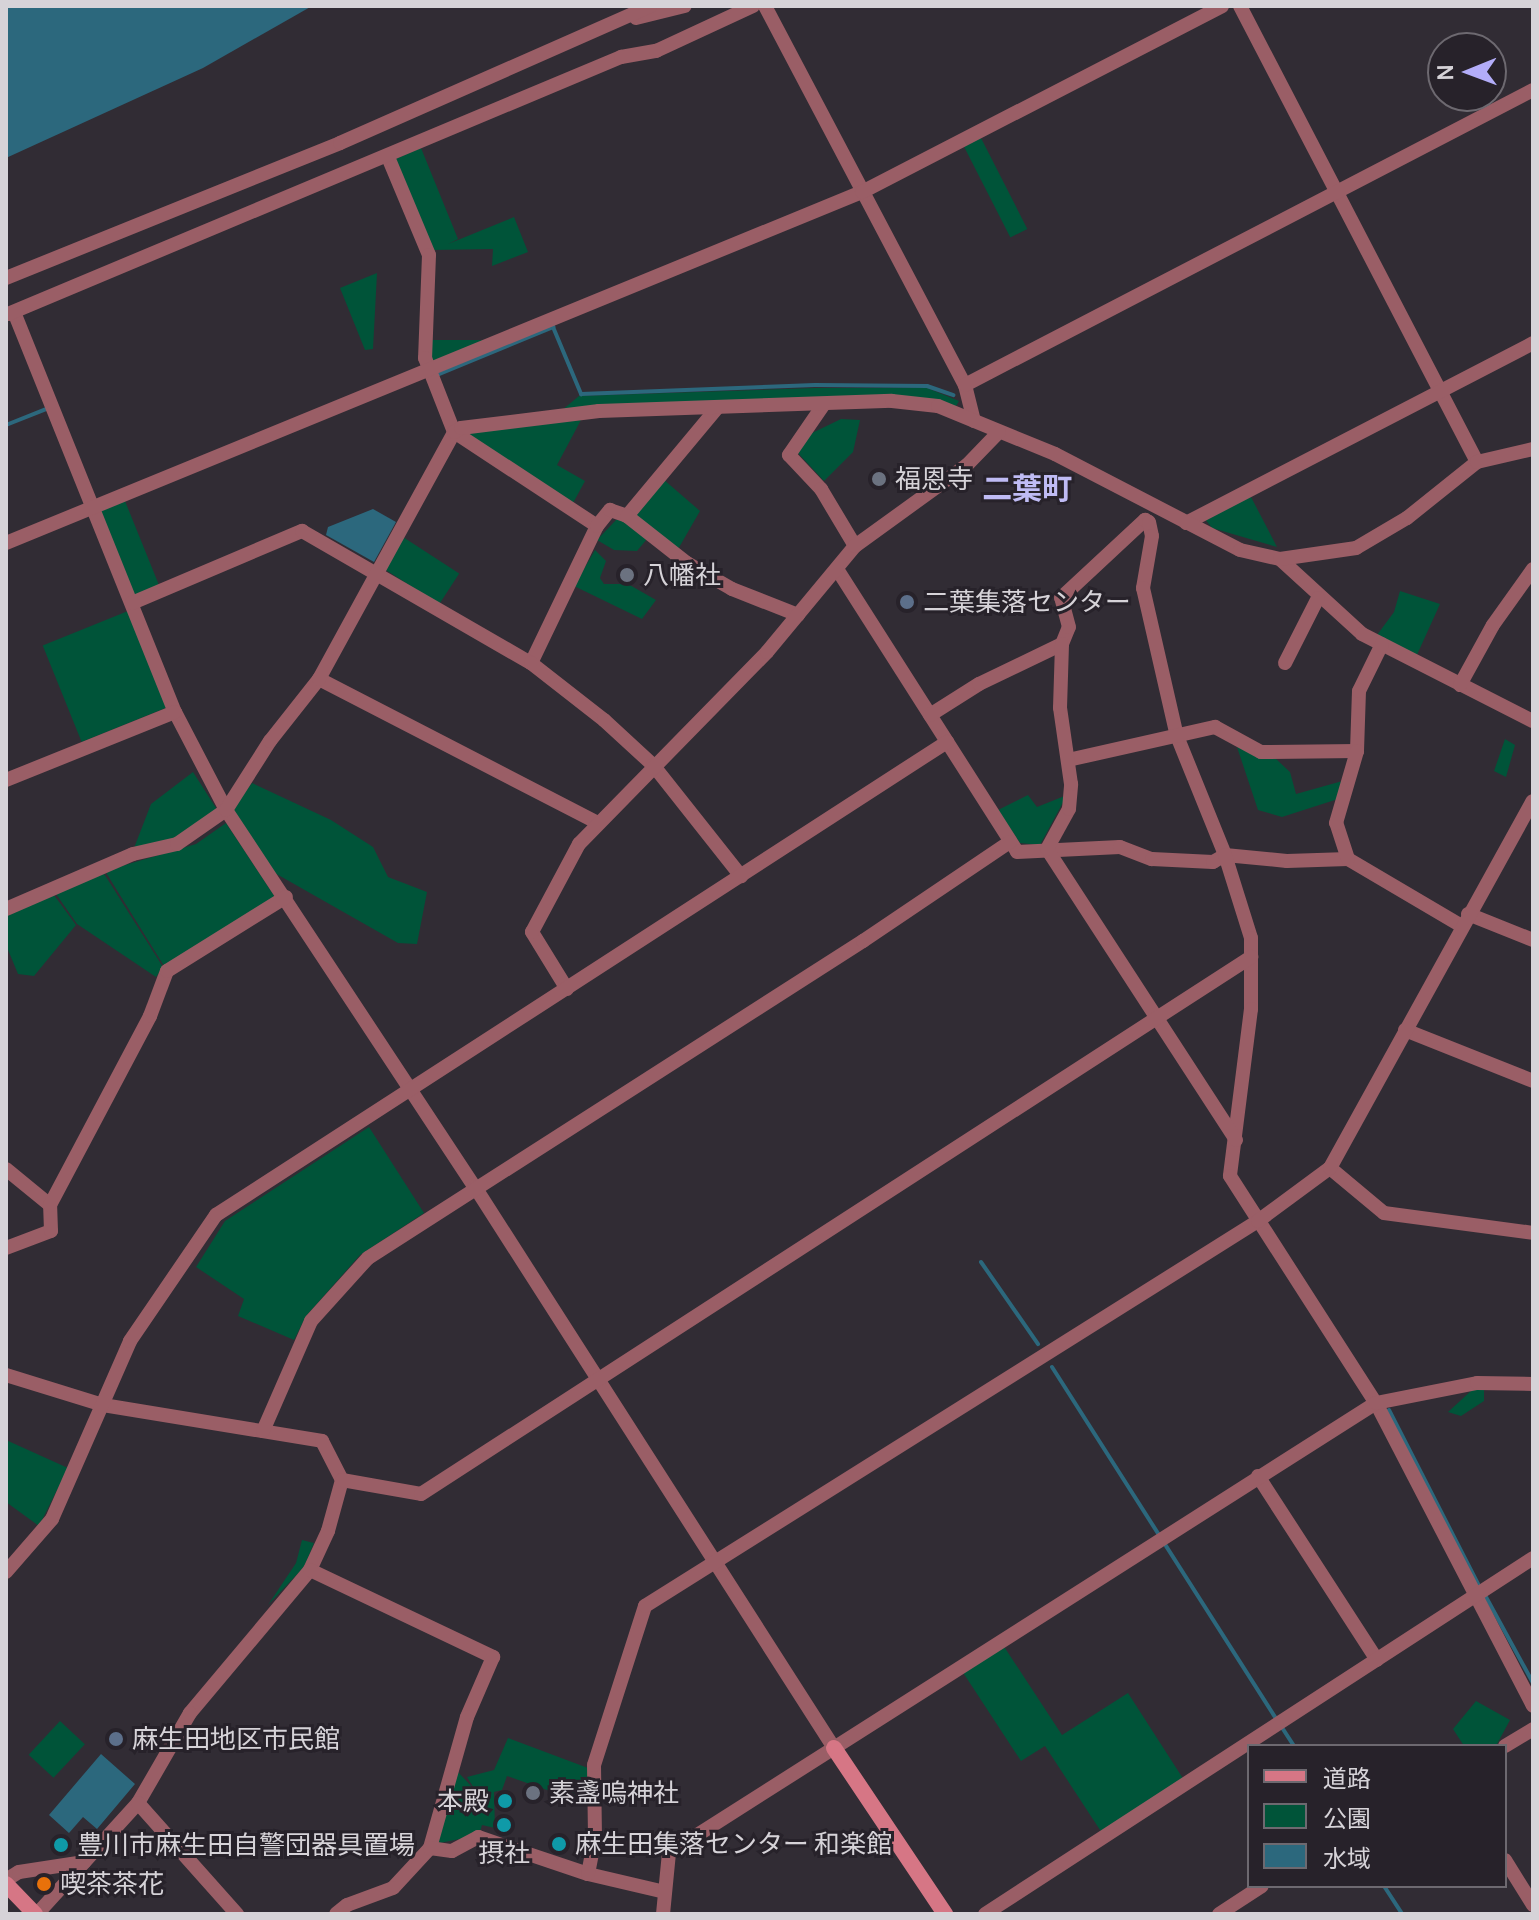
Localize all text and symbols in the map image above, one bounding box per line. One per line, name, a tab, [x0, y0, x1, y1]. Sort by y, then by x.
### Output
north arrow	[1427, 32, 1507, 112]
text: N	[1430, 64, 1460, 81]
place label: 福恩寺	[895, 463, 973, 495]
marker: 福恩寺	[870, 470, 888, 488]
district label: 二葉町	[982, 470, 1072, 506]
place label: 八幡社	[643, 559, 721, 591]
marker: 八幡社	[618, 566, 636, 584]
place label: 二葉集落センター	[923, 586, 1131, 618]
marker: 二葉集落センター	[898, 593, 916, 611]
place label: 麻生田地区市民館	[132, 1723, 340, 1755]
marker: 麻生田地区市民館	[107, 1730, 125, 1748]
legend	[1247, 1744, 1507, 1888]
text: 道路	[1323, 1761, 1371, 1794]
place label: 素盞嗚神社	[549, 1777, 679, 1809]
marker: 素盞嗚神社	[524, 1784, 542, 1802]
place label: 本殿	[437, 1785, 489, 1817]
marker: 本殿	[496, 1792, 514, 1810]
text: 公園	[1323, 1801, 1371, 1834]
marker: 摂社	[495, 1816, 513, 1834]
place label: 麻生田集落センター 和楽館	[575, 1828, 892, 1860]
place label: 豊川市麻生田自警団器具置場	[77, 1829, 415, 1861]
marker: 麻生田集落センター 和楽館	[550, 1835, 568, 1853]
marker: 豊川市麻生田自警団器具置場	[52, 1836, 70, 1854]
place label: 摂社	[478, 1837, 530, 1869]
text: 水域	[1323, 1841, 1371, 1874]
place label: 喫茶茶花	[60, 1868, 164, 1900]
marker: 喫茶茶花	[35, 1875, 53, 1893]

